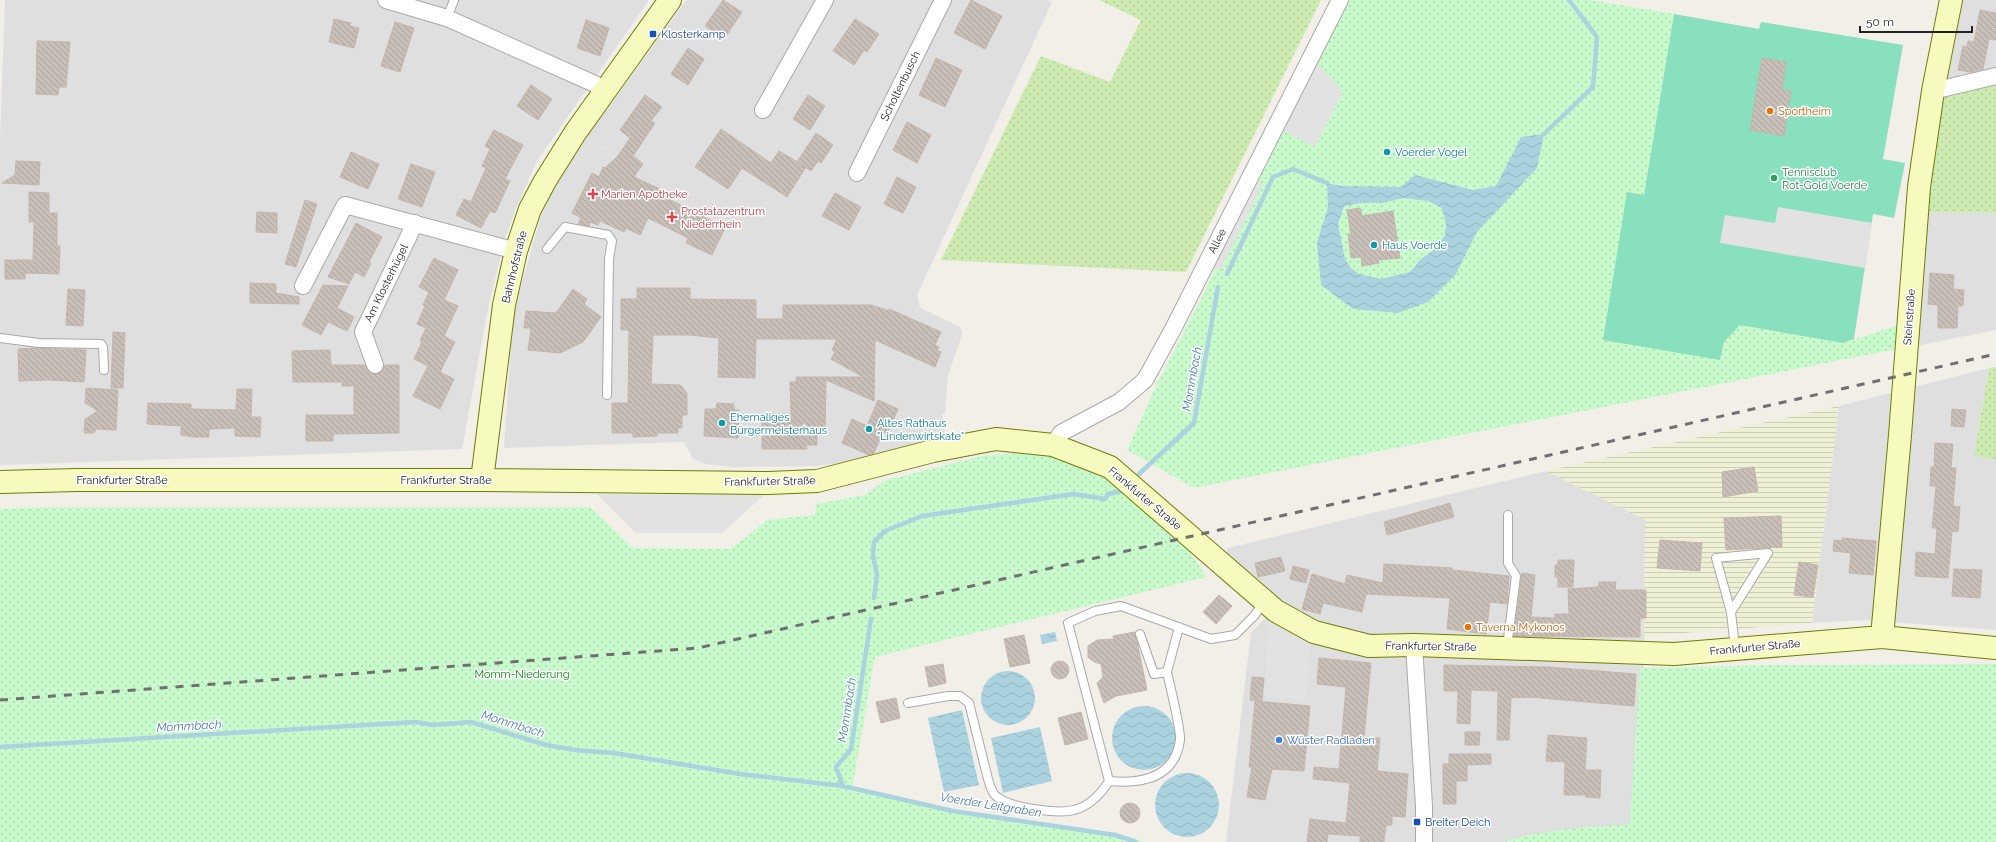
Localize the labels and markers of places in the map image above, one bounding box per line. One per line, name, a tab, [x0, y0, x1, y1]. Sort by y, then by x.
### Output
place label: Klosterkamp	[661, 28, 726, 41]
marker: Klosterkamp	[648, 29, 658, 39]
place label: Sportheim	[1778, 105, 1831, 118]
marker: Sportheim	[1765, 106, 1775, 116]
place label: Voerder Vogel	[1395, 146, 1467, 159]
marker: Voerder Vogel	[1382, 147, 1392, 157]
place label: Tennisclub Rot-Gold Voerde	[1782, 166, 1868, 192]
marker: Tennisclub Rot-Gold Voerde	[1769, 173, 1779, 183]
place label: Marien Apotheke	[601, 188, 688, 201]
marker: Marien Apotheke	[588, 189, 598, 199]
place label: Prostatazentrum Niederrhein	[681, 205, 765, 231]
marker: Prostatazentrum Niederrhein	[666, 211, 678, 223]
place label: Haus Voerde	[1382, 239, 1448, 252]
marker: Haus Voerde	[1369, 240, 1379, 250]
place label: Ehemaliges Bürgermeisterhaus	[730, 411, 827, 437]
place label: Altes Rathaus "Lindenwirtskate"	[877, 417, 964, 443]
marker: Ehemaliges Bürgermeisterhaus	[717, 418, 727, 428]
marker: Altes Rathaus "Lindenwirtskate"	[864, 424, 874, 434]
place label: Taverna Mykonos	[1476, 621, 1565, 634]
marker: Taverna Mykonos	[1463, 622, 1473, 632]
place label: Wüster Radladen	[1287, 734, 1375, 747]
marker: Wüster Radladen	[1274, 735, 1284, 745]
place label: Breiter Deich	[1425, 816, 1491, 829]
marker: Breiter Deich	[1412, 817, 1422, 827]

